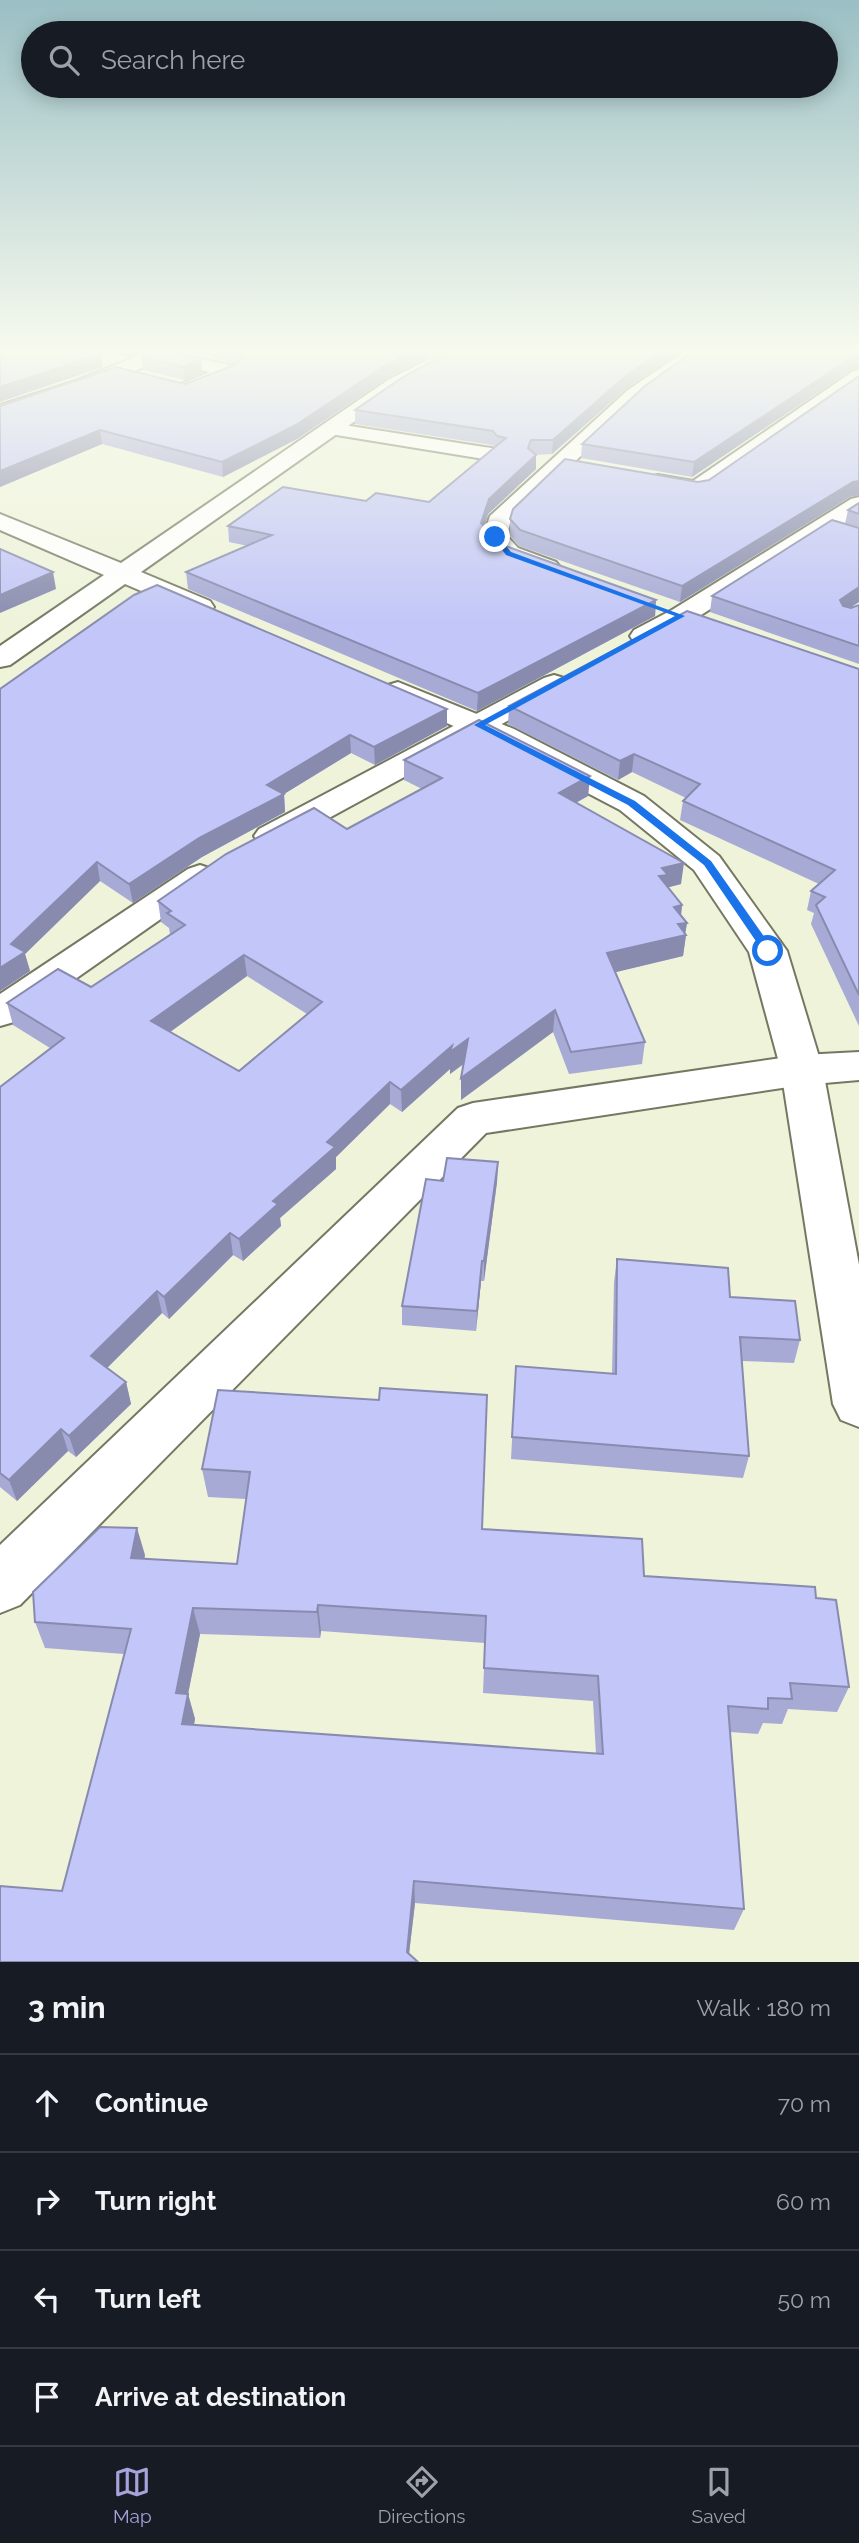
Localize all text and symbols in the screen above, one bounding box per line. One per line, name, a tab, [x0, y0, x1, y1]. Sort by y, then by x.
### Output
search box	[21, 21, 838, 98]
icon: search	[45, 41, 83, 79]
text: Search here	[101, 45, 245, 75]
route end	[479, 521, 510, 552]
route start	[752, 935, 783, 966]
text: 3 min	[28, 1990, 106, 2025]
text: Walk · 180 m	[697, 1994, 831, 2021]
icon: ahead	[28, 2084, 66, 2122]
text: Continue	[95, 2088, 208, 2118]
text: 70 m	[778, 2090, 831, 2117]
icon: right	[28, 2182, 66, 2220]
text: Turn right	[95, 2186, 216, 2216]
text: 60 m	[776, 2188, 831, 2215]
icon: left	[28, 2280, 66, 2318]
text: Turn left	[95, 2284, 201, 2314]
text: 50 m	[777, 2286, 831, 2313]
icon: arrive	[28, 2378, 66, 2416]
text: Arrive at destination	[95, 2382, 346, 2412]
tab: Map	[113, 2463, 152, 2527]
tab: Directions	[378, 2463, 466, 2527]
tab: Saved	[692, 2463, 746, 2527]

